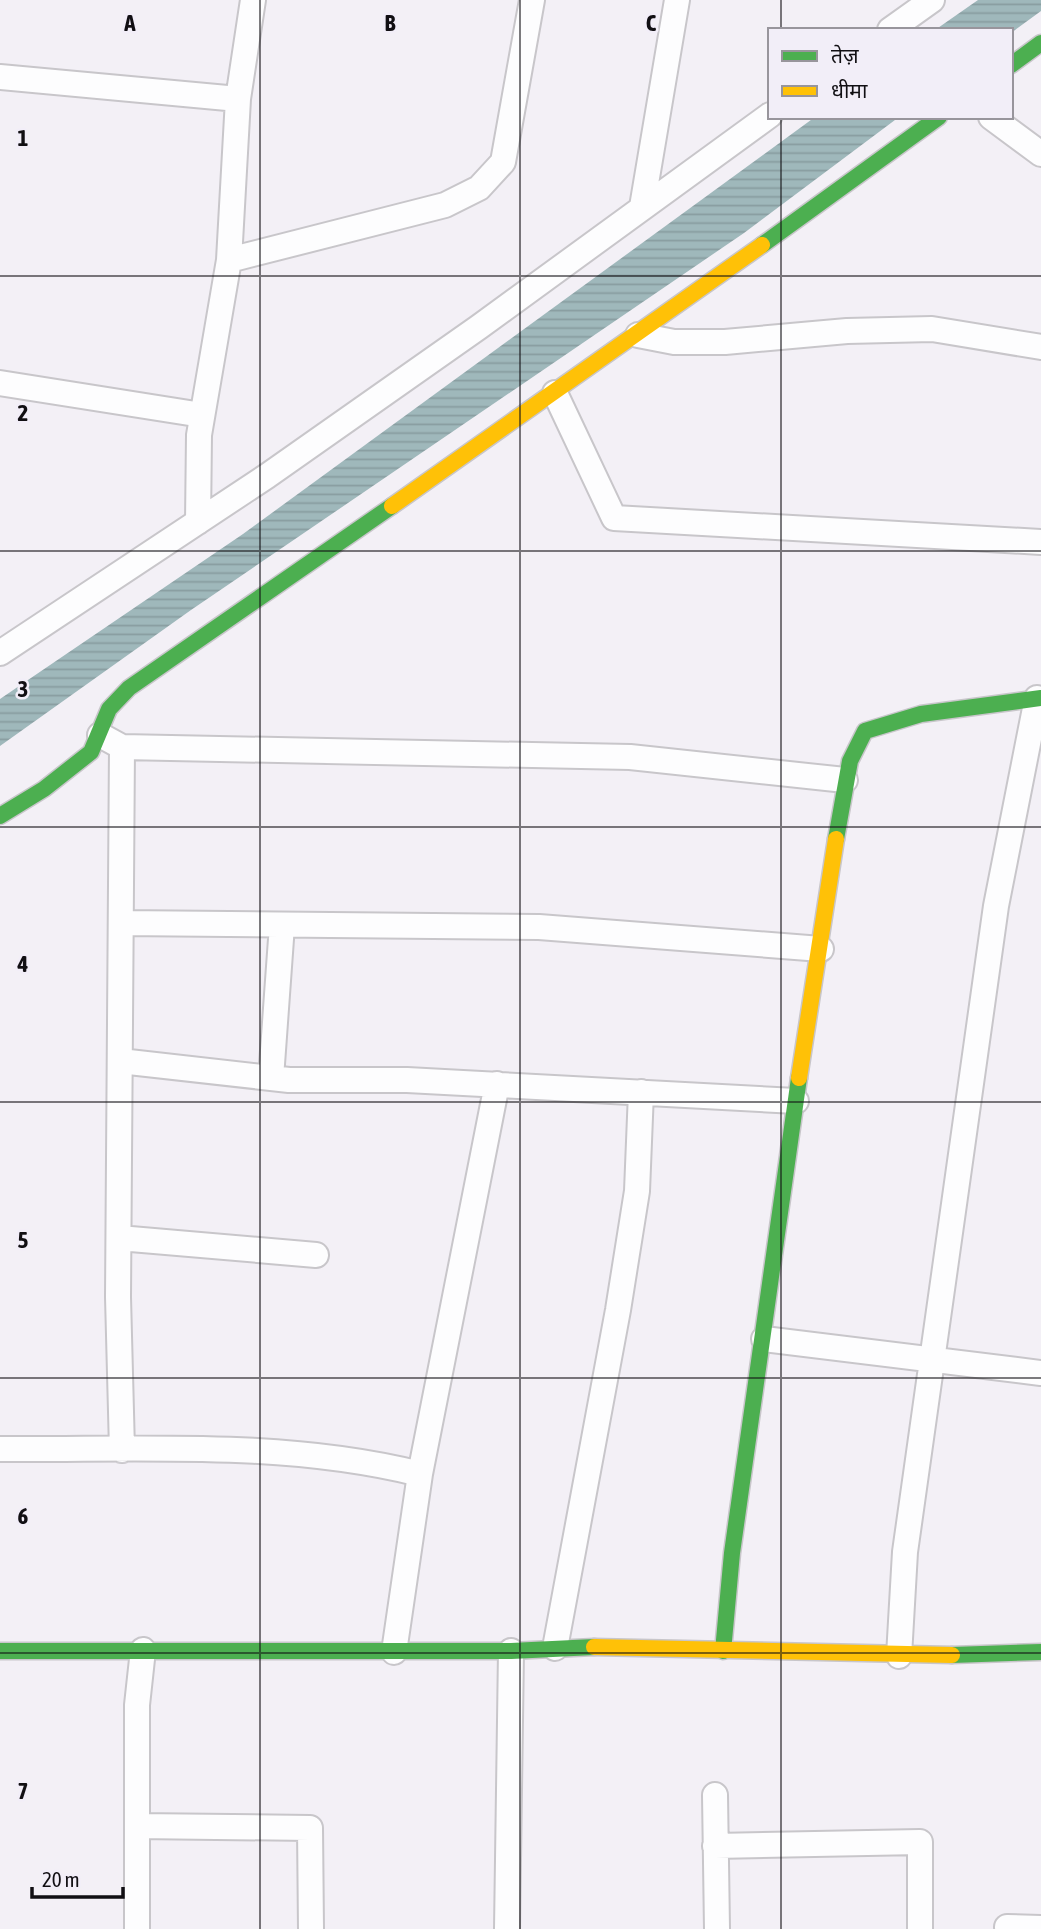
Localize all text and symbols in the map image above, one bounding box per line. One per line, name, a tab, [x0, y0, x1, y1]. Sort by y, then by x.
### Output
text: A	[123, 10, 136, 36]
text: B	[385, 10, 396, 36]
text: C	[646, 10, 657, 36]
legend	[768, 28, 1013, 119]
text: तेज़	[831, 43, 859, 67]
text: धीमा	[831, 78, 868, 102]
text: 1	[18, 125, 29, 151]
text: 2	[18, 400, 28, 426]
text: 3	[18, 676, 28, 702]
text: 4	[17, 951, 29, 977]
text: 5	[18, 1227, 29, 1253]
text: 6	[18, 1503, 29, 1529]
text: 7	[18, 1778, 28, 1804]
scale bar	[32, 1856, 122, 1900]
text: 20 m	[42, 1867, 80, 1891]

